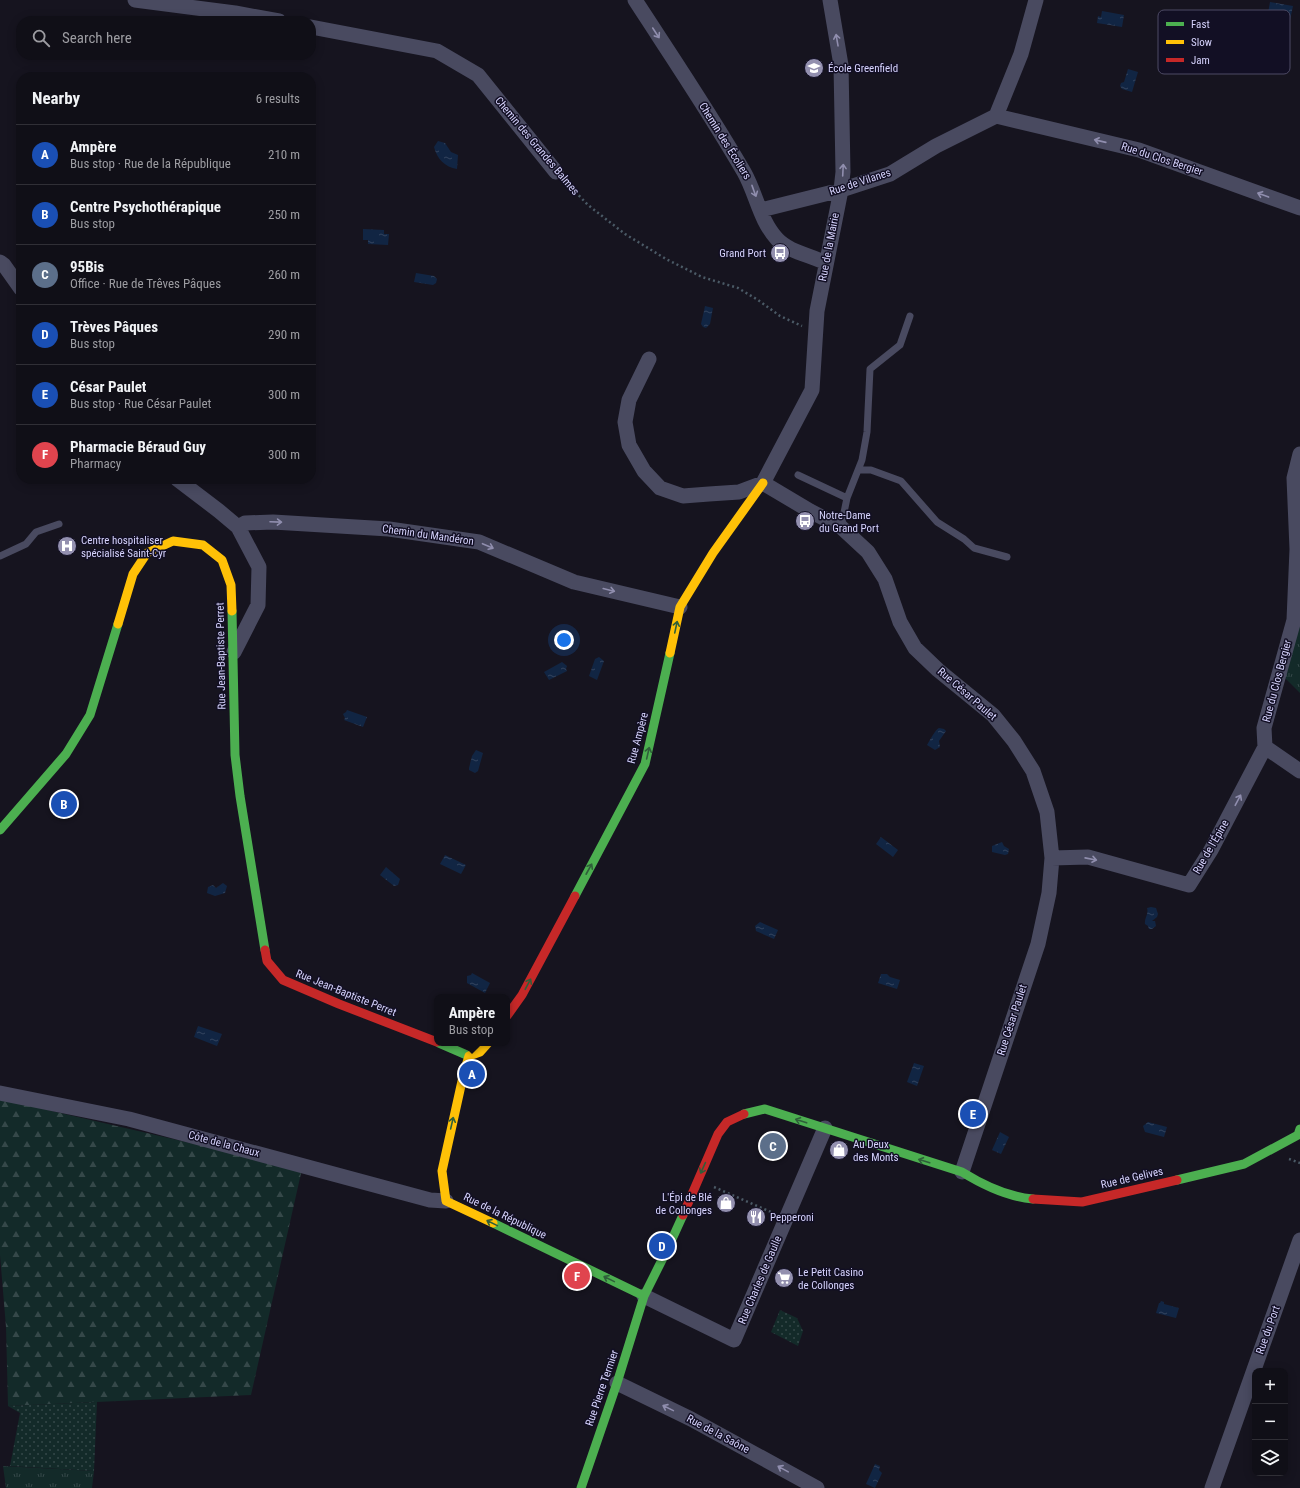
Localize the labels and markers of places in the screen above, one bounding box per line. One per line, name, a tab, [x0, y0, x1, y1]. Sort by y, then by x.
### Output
school or university icon: École Greenfield	[803, 57, 825, 79]
place label: École Greenfield	[828, 62, 898, 75]
bus stop icon: Grand Port	[769, 242, 791, 264]
place label: Grand Port	[719, 247, 766, 260]
place label: Notre-Dame du Grand Port	[819, 509, 879, 535]
bus stop icon: Notre-Dame du Grand Port	[794, 510, 816, 532]
place label: Centre hospitaliser spécialisé Saint-Cyr	[81, 534, 167, 560]
hospital icon: Centre hospitaliser spécialisé Saint-Cyr	[56, 535, 78, 557]
pin: B	[51, 789, 77, 819]
pin: A	[459, 1059, 485, 1089]
pin: E	[960, 1099, 986, 1129]
pin: C	[760, 1131, 786, 1161]
place label: Au Deux des Monts	[853, 1138, 899, 1164]
shop icon: Au Deux des Monts	[828, 1139, 850, 1161]
place label: L'Épi de Blé de Collonges	[656, 1191, 712, 1217]
shop icon: L'Épi de Blé de Collonges	[715, 1192, 737, 1214]
restaurant icon: Pepperoni	[745, 1206, 767, 1228]
place label: Pepperoni	[770, 1211, 814, 1224]
pin: D	[649, 1231, 675, 1261]
pin: F	[564, 1261, 590, 1291]
place label: Le Petit Casino de Collonges	[798, 1266, 864, 1292]
supermarket icon: Le Petit Casino de Collonges	[773, 1267, 795, 1289]

